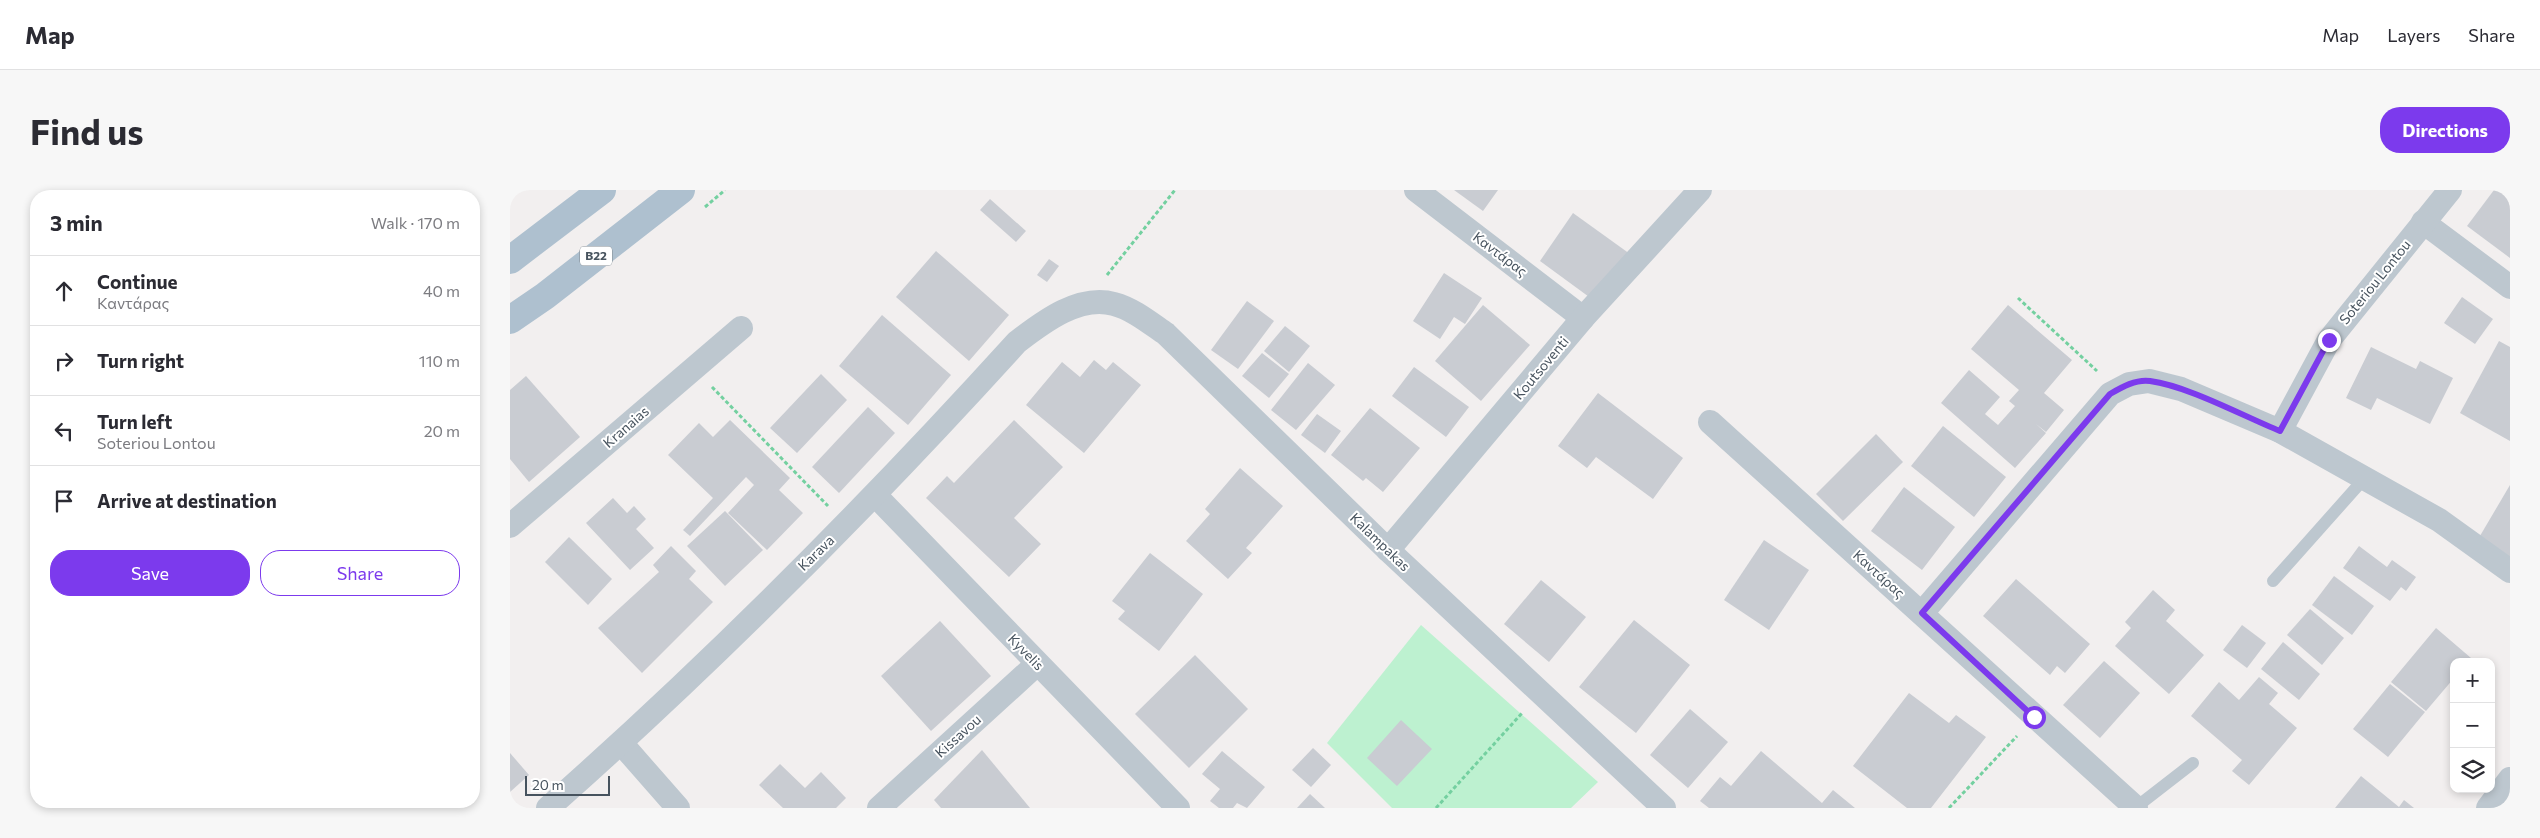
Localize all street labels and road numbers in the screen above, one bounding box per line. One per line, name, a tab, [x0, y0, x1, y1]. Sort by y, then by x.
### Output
street label: Καντάρας	[1470, 228, 1531, 280]
street label: Soteriou Lontou	[2335, 236, 2414, 327]
road number: B22	[580, 246, 612, 266]
street label: Koutsoventi	[1509, 333, 1572, 403]
street label: Kranaias	[599, 402, 652, 451]
street label: Kalampakas	[1347, 509, 1414, 574]
street label: Karava	[794, 531, 837, 574]
street label: Καντάρας	[1850, 546, 1909, 601]
street label: Kyvelis	[1005, 630, 1048, 673]
street label: Kissavou	[931, 711, 984, 761]

